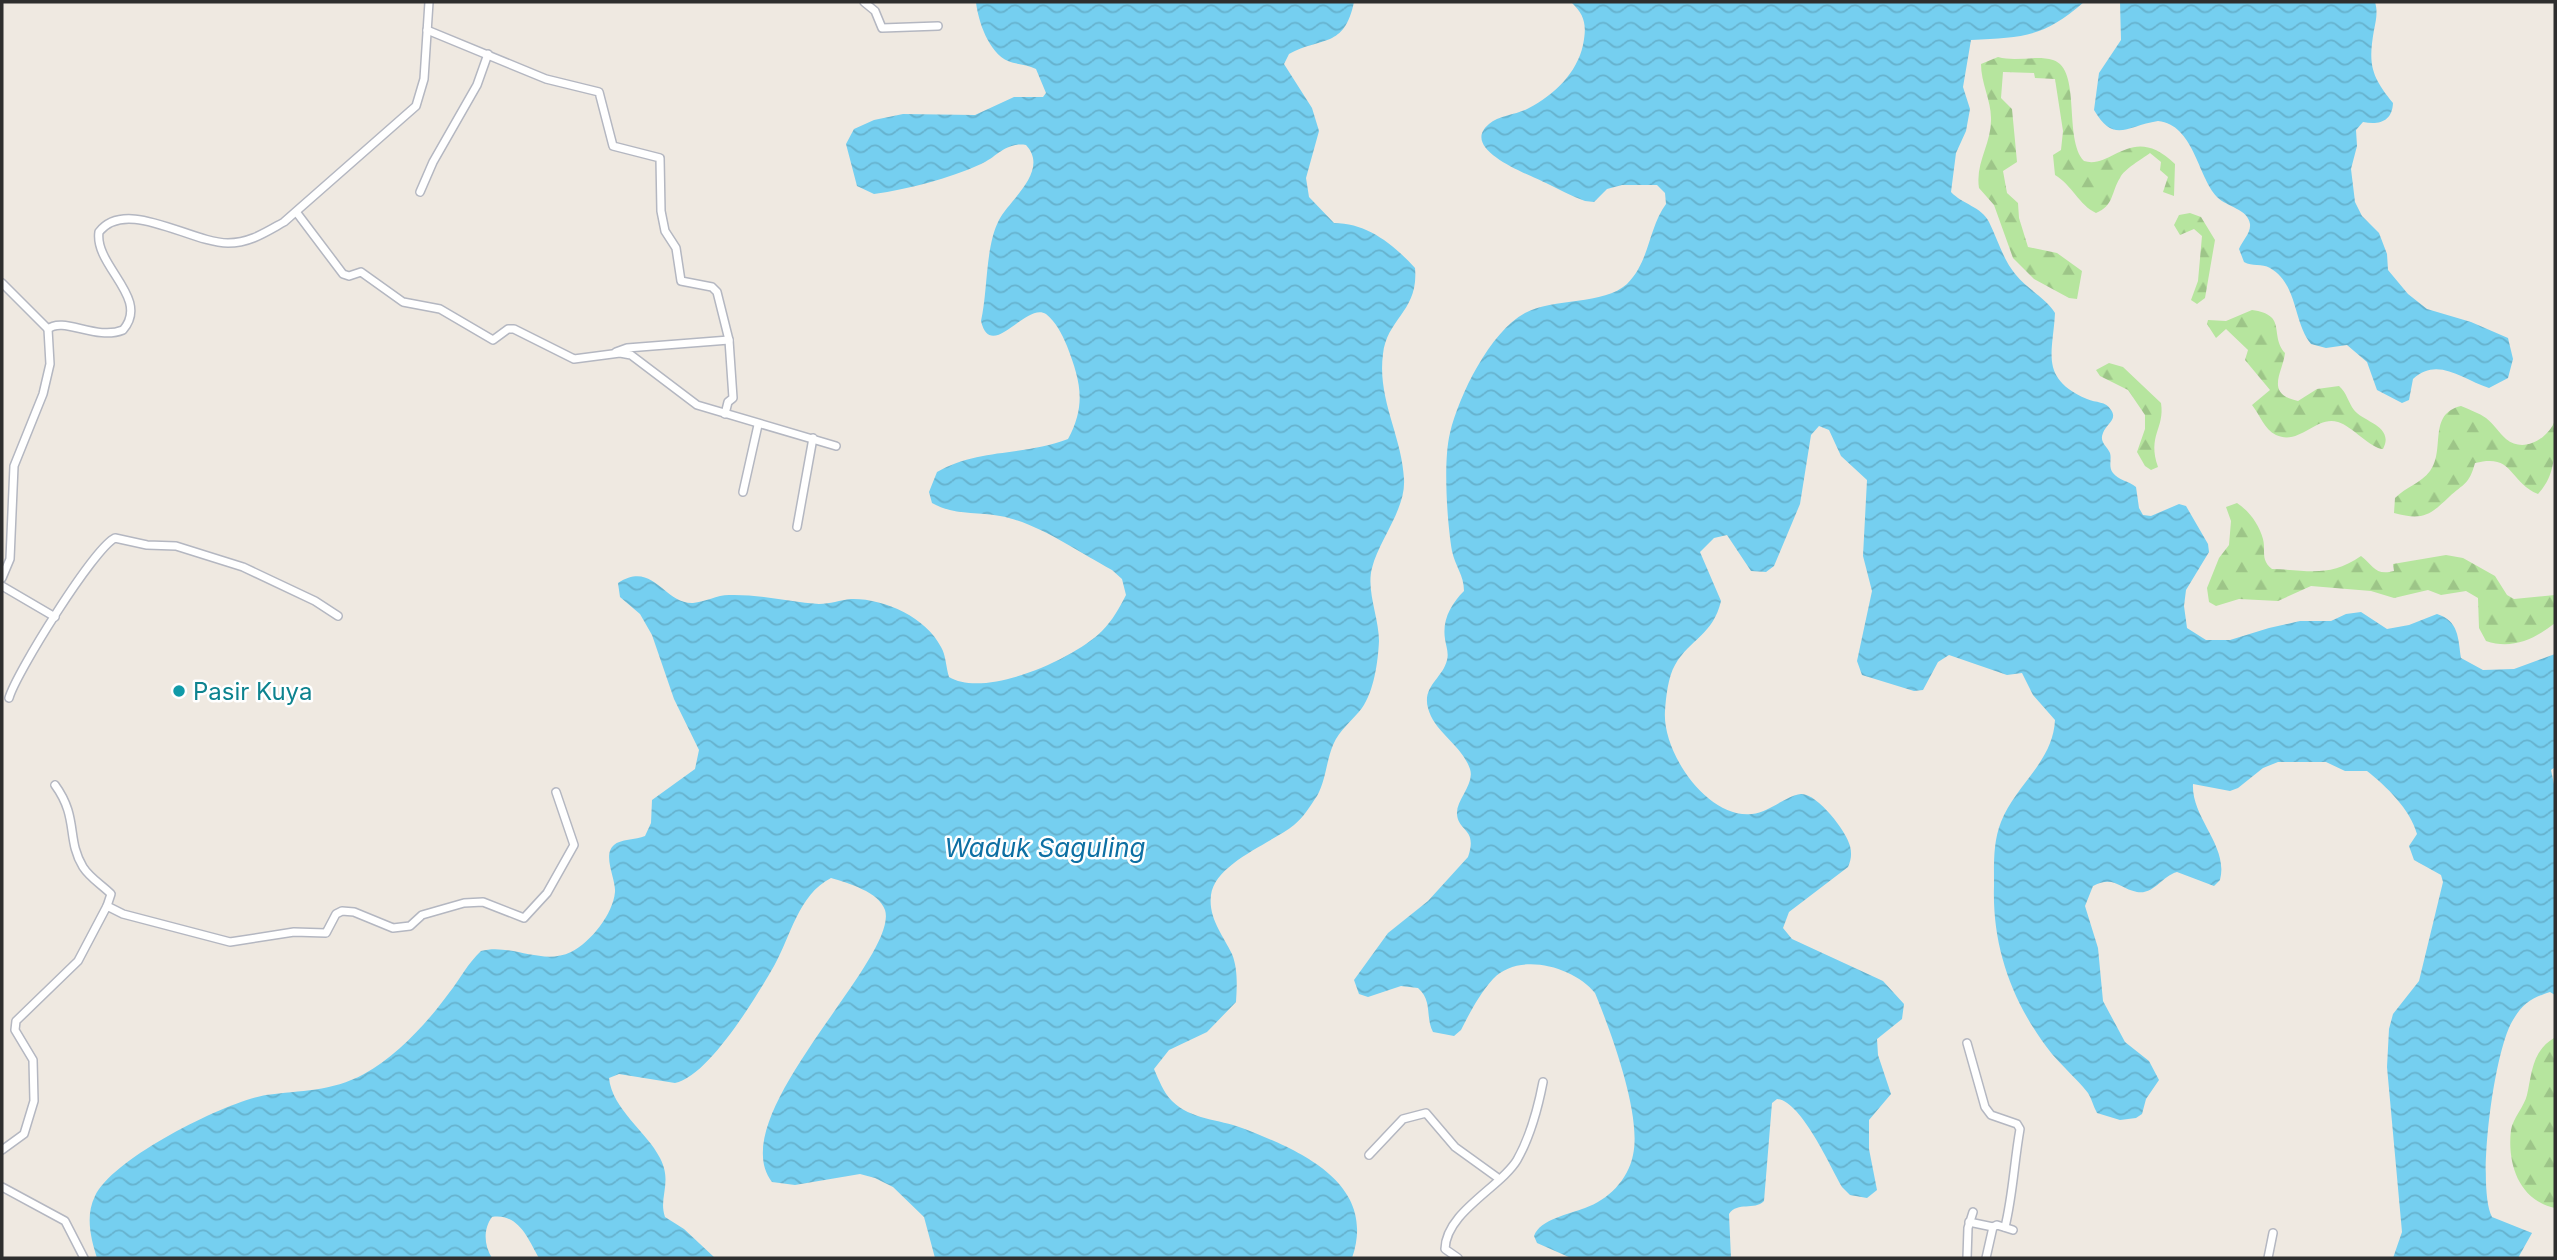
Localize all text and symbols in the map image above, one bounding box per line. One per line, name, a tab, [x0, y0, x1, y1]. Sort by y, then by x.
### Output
place label: Pasir Kuya	[193, 677, 312, 706]
marker: Pasir Kuya	[171, 683, 187, 699]
water label: Waduk Saguling	[944, 832, 1146, 863]

